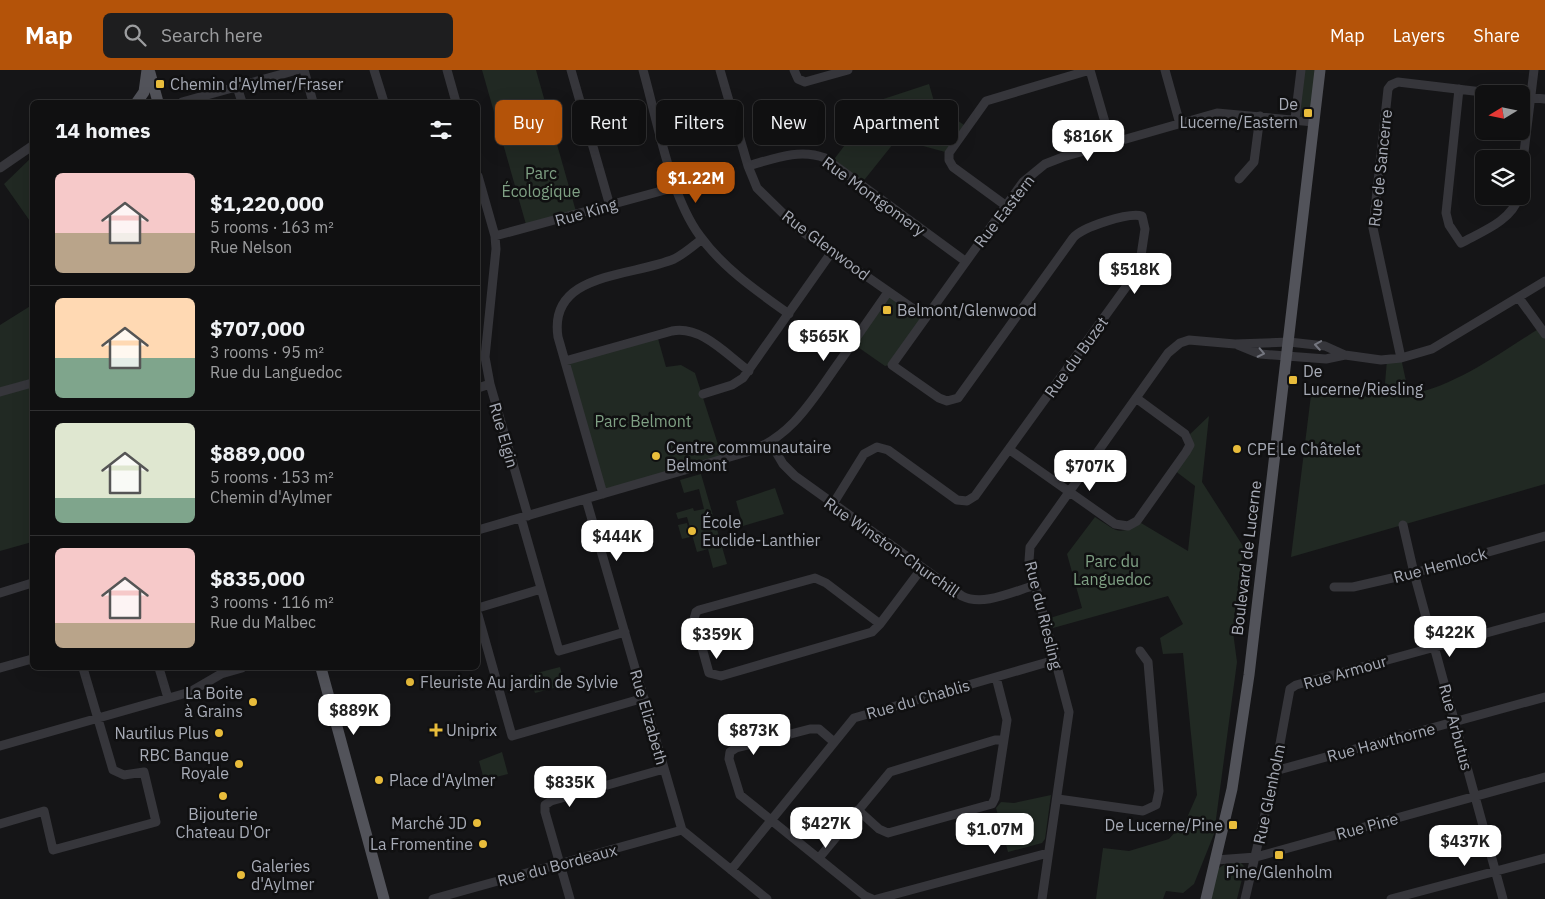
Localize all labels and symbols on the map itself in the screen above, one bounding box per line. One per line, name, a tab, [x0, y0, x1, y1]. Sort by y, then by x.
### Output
place label: Chemin d'Aylmer/Fraser	[170, 74, 343, 94]
marker: Chemin d'Aylmer/Fraser	[154, 78, 166, 90]
north arrow	[1475, 85, 1530, 140]
place label: De Lucerne/Eastern	[1180, 94, 1298, 132]
marker: De Lucerne/Eastern	[1302, 107, 1314, 119]
street label: Rue de Sancerre	[1364, 108, 1396, 228]
pin: $816K	[1053, 119, 1123, 162]
street label: Rue Montgomery	[819, 152, 929, 240]
pin: $1.22M	[655, 162, 737, 204]
park label: Parc Écologique	[502, 163, 581, 201]
street label: Rue Eastern	[969, 171, 1039, 251]
street label: Rue King	[553, 193, 620, 230]
street label: Rue Glenwood	[778, 206, 874, 284]
pin: $518K	[1100, 252, 1170, 295]
place label: Belmont/Glenwood	[897, 300, 1037, 320]
marker: Belmont/Glenwood	[881, 304, 893, 316]
street label: Rue du Buzet	[1040, 313, 1112, 401]
pin: $565K	[789, 320, 859, 362]
one-way arrow	[1313, 341, 1322, 351]
one-way arrow	[1256, 347, 1265, 358]
place label: De Lucerne/Riesling	[1303, 361, 1424, 399]
marker: De Lucerne/Riesling	[1287, 374, 1299, 386]
street label: Rue Elgin	[485, 400, 523, 470]
park label: Parc Belmont	[595, 411, 691, 431]
place label: Centre communautaire Belmont	[666, 437, 831, 475]
place label: CPE Le Châtelet	[1247, 439, 1361, 459]
marker: CPE Le Châtelet	[1231, 443, 1243, 455]
marker: Centre communautaire Belmont	[650, 450, 662, 462]
pin: $707K	[1055, 450, 1125, 492]
street label: Boulevard de Lucerne	[1227, 479, 1265, 637]
street label: Rue Winston-Churchill	[820, 493, 964, 601]
place label: École Euclide-Lanthier	[702, 511, 821, 550]
pin: $444K	[582, 520, 652, 562]
marker: École Euclide-Lanthier	[686, 525, 698, 537]
street label: Rue Hemlock	[1391, 543, 1489, 587]
park label: Parc du Languedoc	[1073, 551, 1151, 589]
street label: Rue du Riesling	[1021, 559, 1067, 672]
pin: $422K	[1415, 616, 1485, 658]
pin: $359K	[682, 618, 752, 660]
street label: Rue Armour	[1301, 651, 1389, 693]
street label: Rue Elizabeth	[626, 667, 672, 767]
place label: Fleuriste Au jardin de Sylvie	[420, 672, 619, 692]
street label: Rue du Chablis	[864, 675, 972, 723]
marker: Fleuriste Au jardin de Sylvie	[404, 676, 416, 688]
street label: Rue Arbutus	[1435, 681, 1477, 773]
place label: La Boite à Grains	[184, 683, 243, 721]
pin: $889K	[319, 694, 389, 736]
marker: La Boite à Grains	[247, 696, 259, 708]
pin: $873K	[719, 714, 789, 756]
street label: Rue Hawthorne	[1325, 718, 1438, 766]
place label: Uniprix	[446, 720, 497, 740]
place label: Nautilus Plus	[115, 723, 209, 743]
marker: Uniprix	[430, 724, 442, 736]
marker: Nautilus Plus	[213, 727, 225, 739]
street label: Rue Glenholm	[1249, 742, 1289, 846]
place label: RBC Banque Royale	[139, 745, 229, 783]
marker: RBC Banque Royale	[233, 758, 245, 770]
pin: $835K	[535, 766, 605, 808]
place label: Place d'Aylmer	[389, 770, 496, 790]
marker: Place d'Aylmer	[373, 774, 385, 786]
marker: Bijouterie Chateau D'Or	[217, 790, 229, 802]
place label: Bijouterie Chateau D'Or	[176, 804, 271, 842]
pin: $427K	[791, 806, 861, 849]
street label: Rue Pine	[1334, 808, 1400, 844]
pin: $1.07M	[954, 812, 1036, 855]
place label: Marché JD	[391, 813, 467, 833]
place label: De Lucerne/Pine	[1105, 815, 1223, 835]
marker: Marché JD	[471, 817, 483, 829]
marker: De Lucerne/Pine	[1227, 819, 1239, 831]
pin: $437K	[1430, 824, 1500, 867]
place label: La Fromentine	[370, 834, 473, 854]
marker: La Fromentine	[477, 838, 489, 850]
street label: Rue du Bordeaux	[495, 839, 619, 891]
marker: Pine/Glenholm	[1273, 849, 1285, 861]
place label: Galeries d'Aylmer	[251, 856, 314, 894]
place label: Pine/Glenholm	[1225, 862, 1333, 882]
marker: Galeries d'Aylmer	[235, 869, 247, 881]

